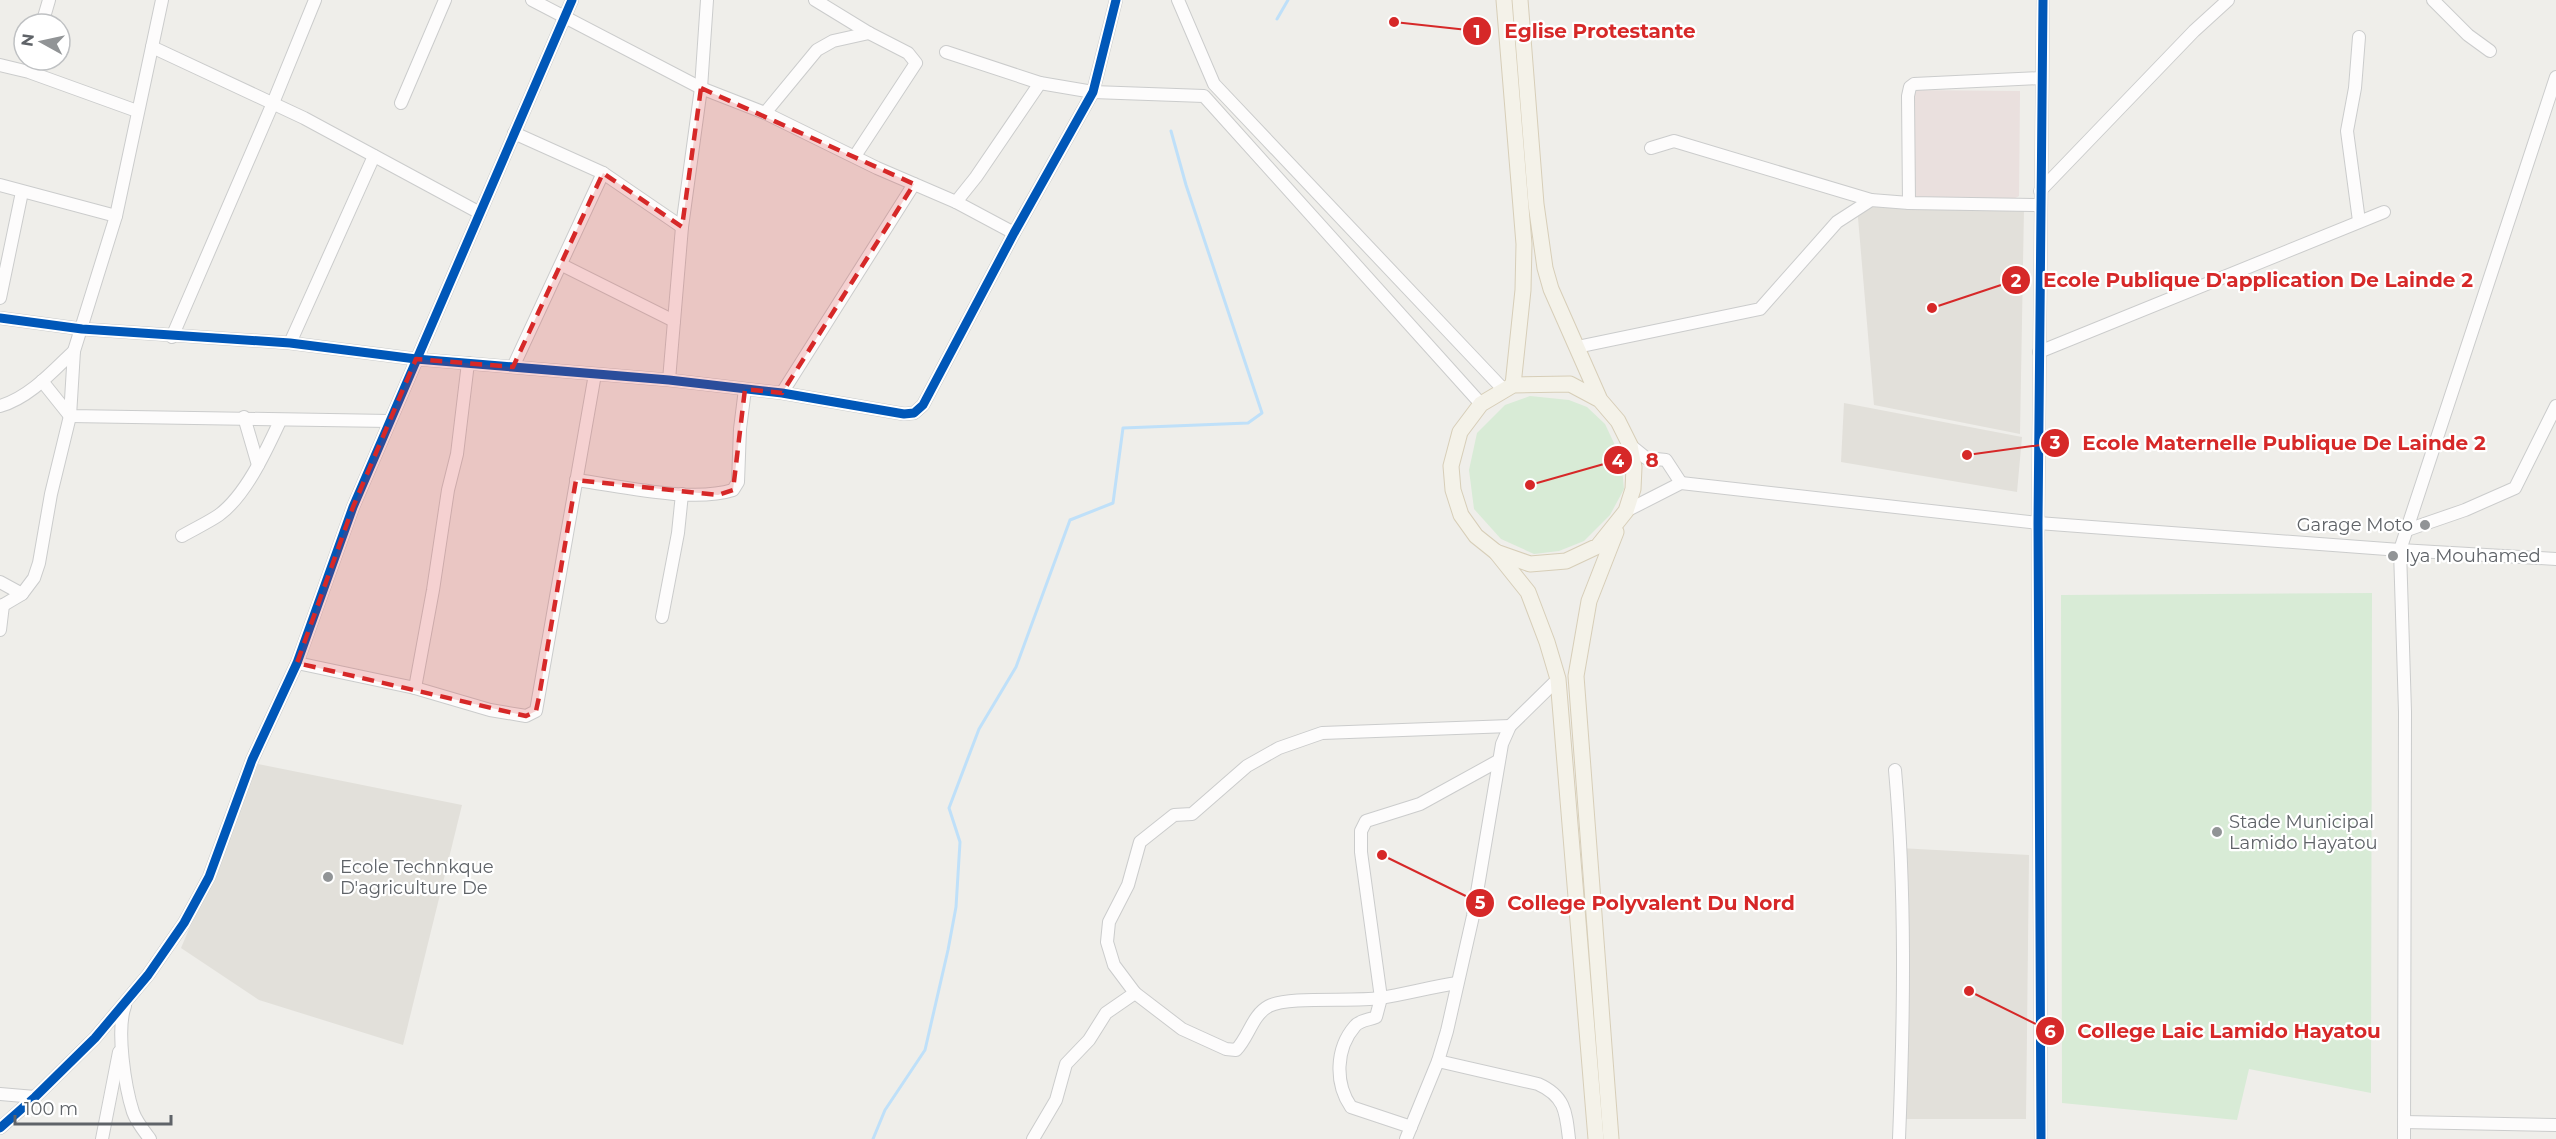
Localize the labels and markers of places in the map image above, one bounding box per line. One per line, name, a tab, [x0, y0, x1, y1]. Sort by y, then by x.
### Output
callout: Eglise Protestante	[1462, 12, 1707, 50]
callout: Ecole Publique D'application De Lainde 2	[2001, 261, 2485, 299]
callout: Ecole Maternelle Publique De Lainde 2	[2040, 424, 2497, 462]
callout: 8	[1603, 441, 1670, 479]
place label: Garage Moto	[2297, 514, 2413, 536]
marker: Garage Moto	[2418, 518, 2432, 532]
place label: Iya Mouhamed	[2405, 545, 2541, 567]
marker: Iya Mouhamed	[2386, 549, 2400, 563]
place label: Stade Municipal Lamido Hayatou	[2229, 811, 2378, 854]
marker: Stade Municipal Lamido Hayatou	[2210, 825, 2224, 839]
place label: Ecole Technkque D'agriculture De	[340, 856, 494, 899]
marker: Ecole Technkque D'agriculture De	[321, 870, 335, 884]
callout: College Polyvalent Du Nord	[1465, 884, 1806, 922]
callout: College Laic Lamido Hayatou	[2035, 1012, 2393, 1050]

